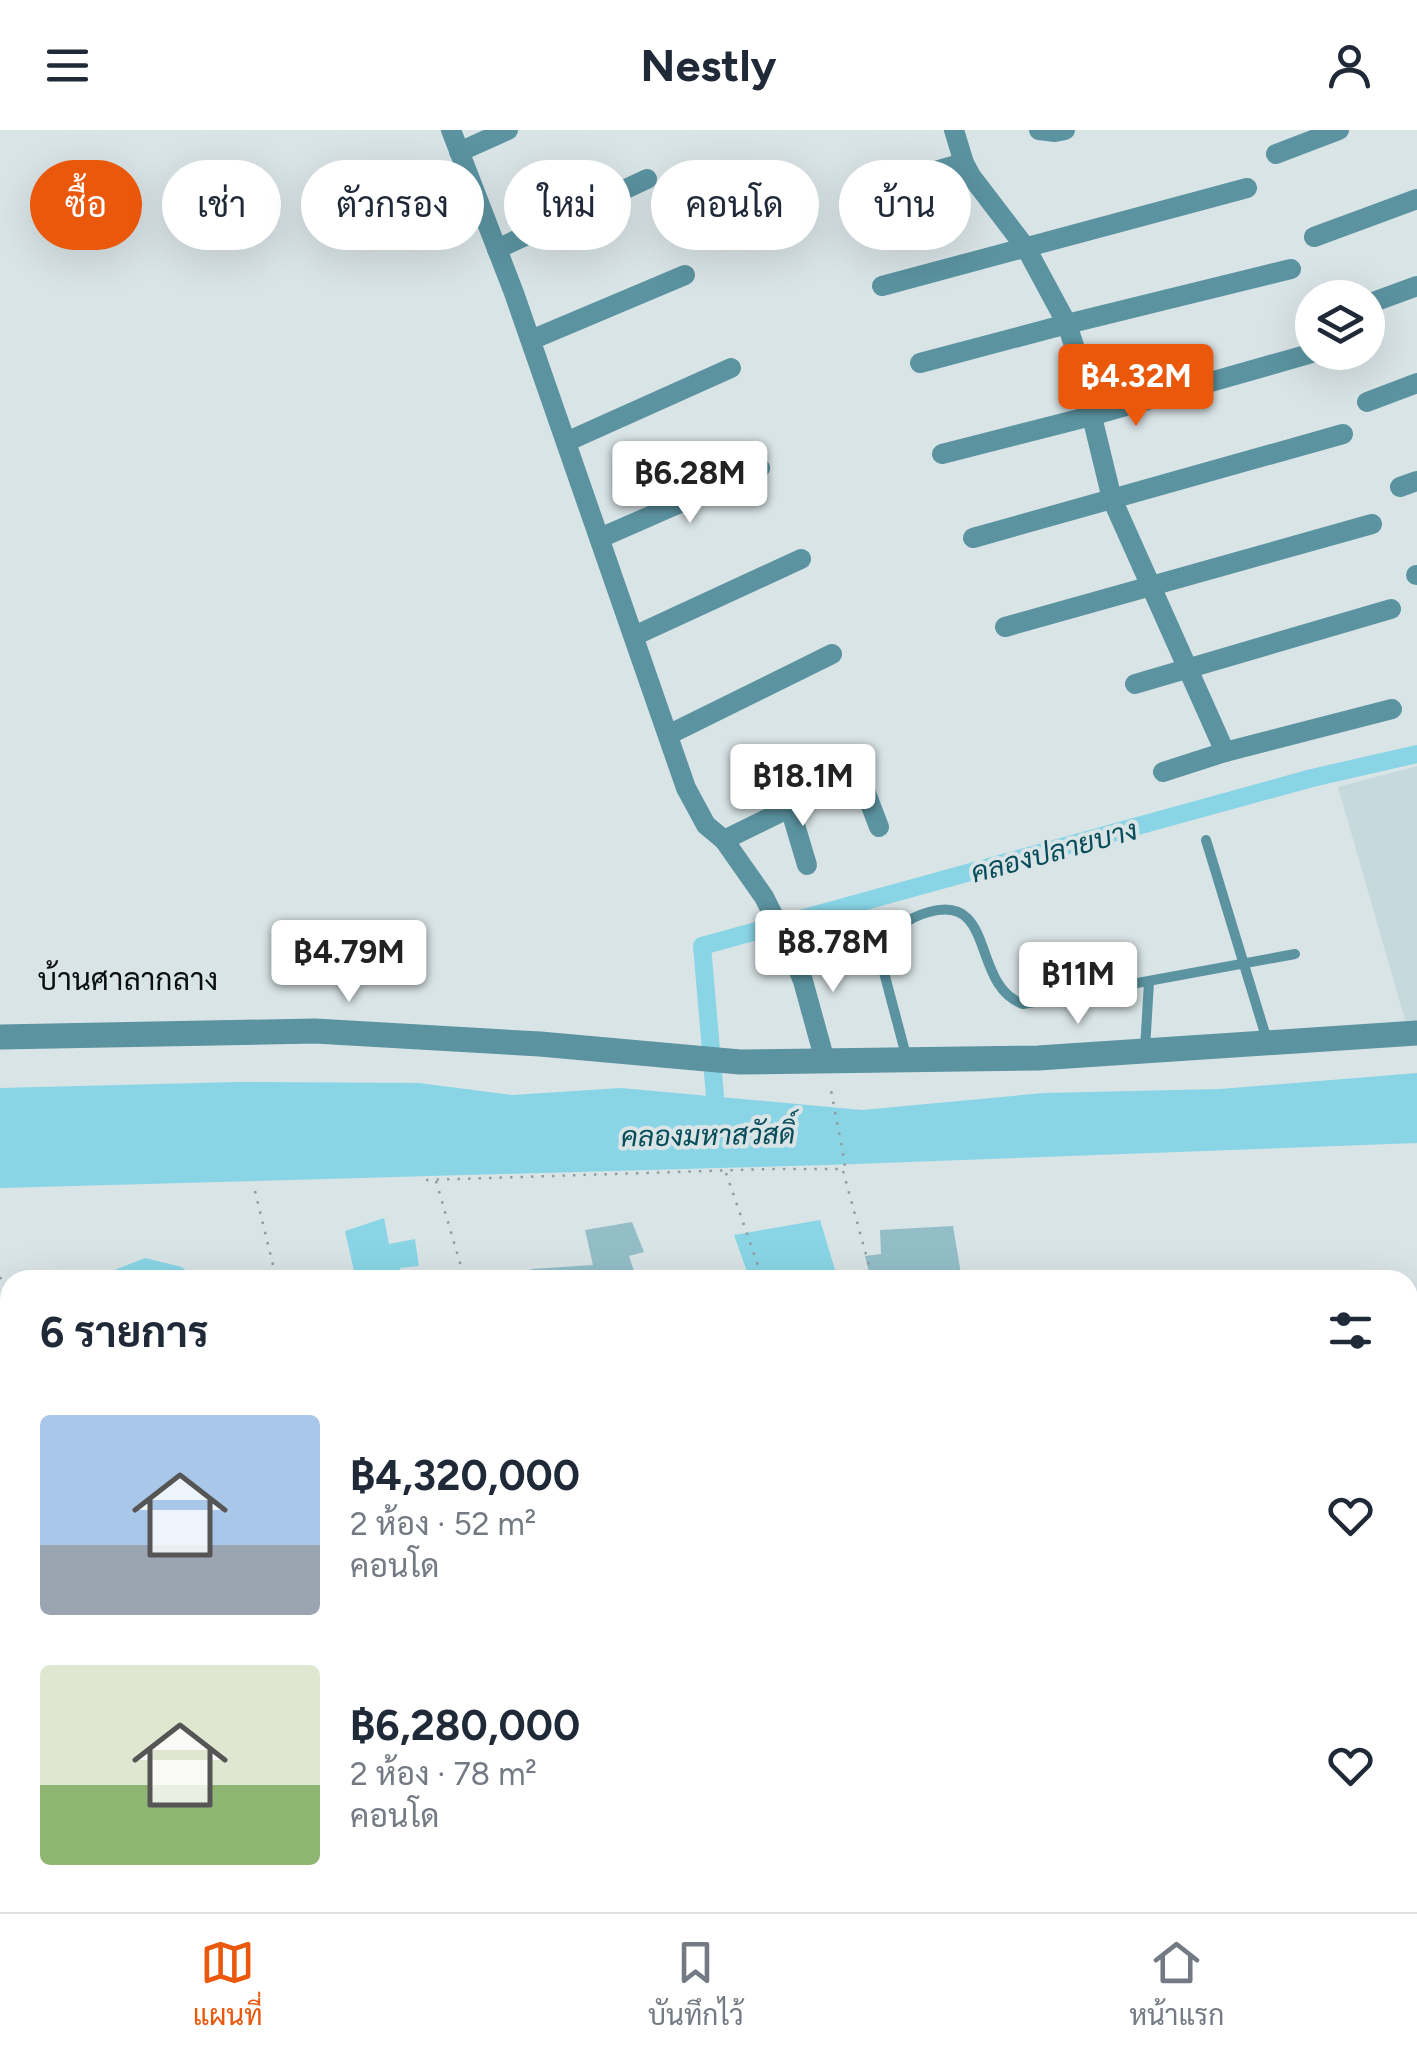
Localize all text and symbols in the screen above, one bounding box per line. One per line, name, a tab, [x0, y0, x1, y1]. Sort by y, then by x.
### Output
icon: menu	[40, 38, 95, 93]
text: Nestly	[641, 38, 776, 92]
icon: person	[1322, 38, 1377, 93]
chip: ซื้อ	[30, 160, 142, 250]
chip: เช่า	[162, 160, 281, 250]
chip: ตัวกรอง	[301, 160, 484, 250]
chip: ใหม่	[504, 160, 631, 250]
chip: คอนโด	[651, 160, 819, 250]
chip: บ้าน	[839, 160, 971, 250]
map controls	[1295, 280, 1385, 370]
button: layers	[1295, 280, 1385, 370]
pin: ฿4.32M	[1055, 344, 1217, 429]
text: ฿4.32M	[1080, 357, 1192, 395]
pin: ฿6.28M	[609, 441, 771, 526]
text: ฿6.28M	[634, 454, 746, 492]
pin: ฿18.1M	[722, 744, 884, 829]
text: ฿18.1M	[752, 757, 854, 795]
water label: คลองปลายบาง	[967, 812, 1141, 890]
pin: ฿8.78M	[752, 910, 914, 995]
pin: ฿4.79M	[268, 920, 430, 1005]
text: ฿8.78M	[777, 923, 889, 961]
text: ฿4.79M	[293, 933, 405, 971]
pin: ฿11M	[1019, 942, 1137, 1027]
text: ฿11M	[1041, 955, 1115, 993]
district label: บ้านศาลากลาง	[38, 959, 218, 998]
water label: คลองมหาสวัสดิ์	[620, 1110, 800, 1154]
icon: filters	[1323, 1303, 1378, 1358]
text: 6 รายการ	[40, 1307, 209, 1358]
text: ฿4,320,000	[350, 1450, 580, 1501]
icon: home	[120, 1455, 240, 1575]
icon: heart	[1323, 1488, 1378, 1543]
text: 2 ห้อง · 52 m²	[350, 1505, 536, 1543]
text: คอนโด	[350, 1547, 440, 1585]
text: ฿6,280,000	[350, 1700, 580, 1751]
icon: home	[120, 1705, 240, 1825]
icon: heart	[1323, 1738, 1378, 1793]
text: 2 ห้อง · 78 m²	[350, 1755, 537, 1793]
text: คอนโด	[350, 1797, 440, 1835]
tab: แผนที่	[193, 1935, 263, 2032]
tab: บันทึกไว้	[648, 1935, 744, 2032]
tab: หน้าแรก	[1129, 1935, 1224, 2032]

